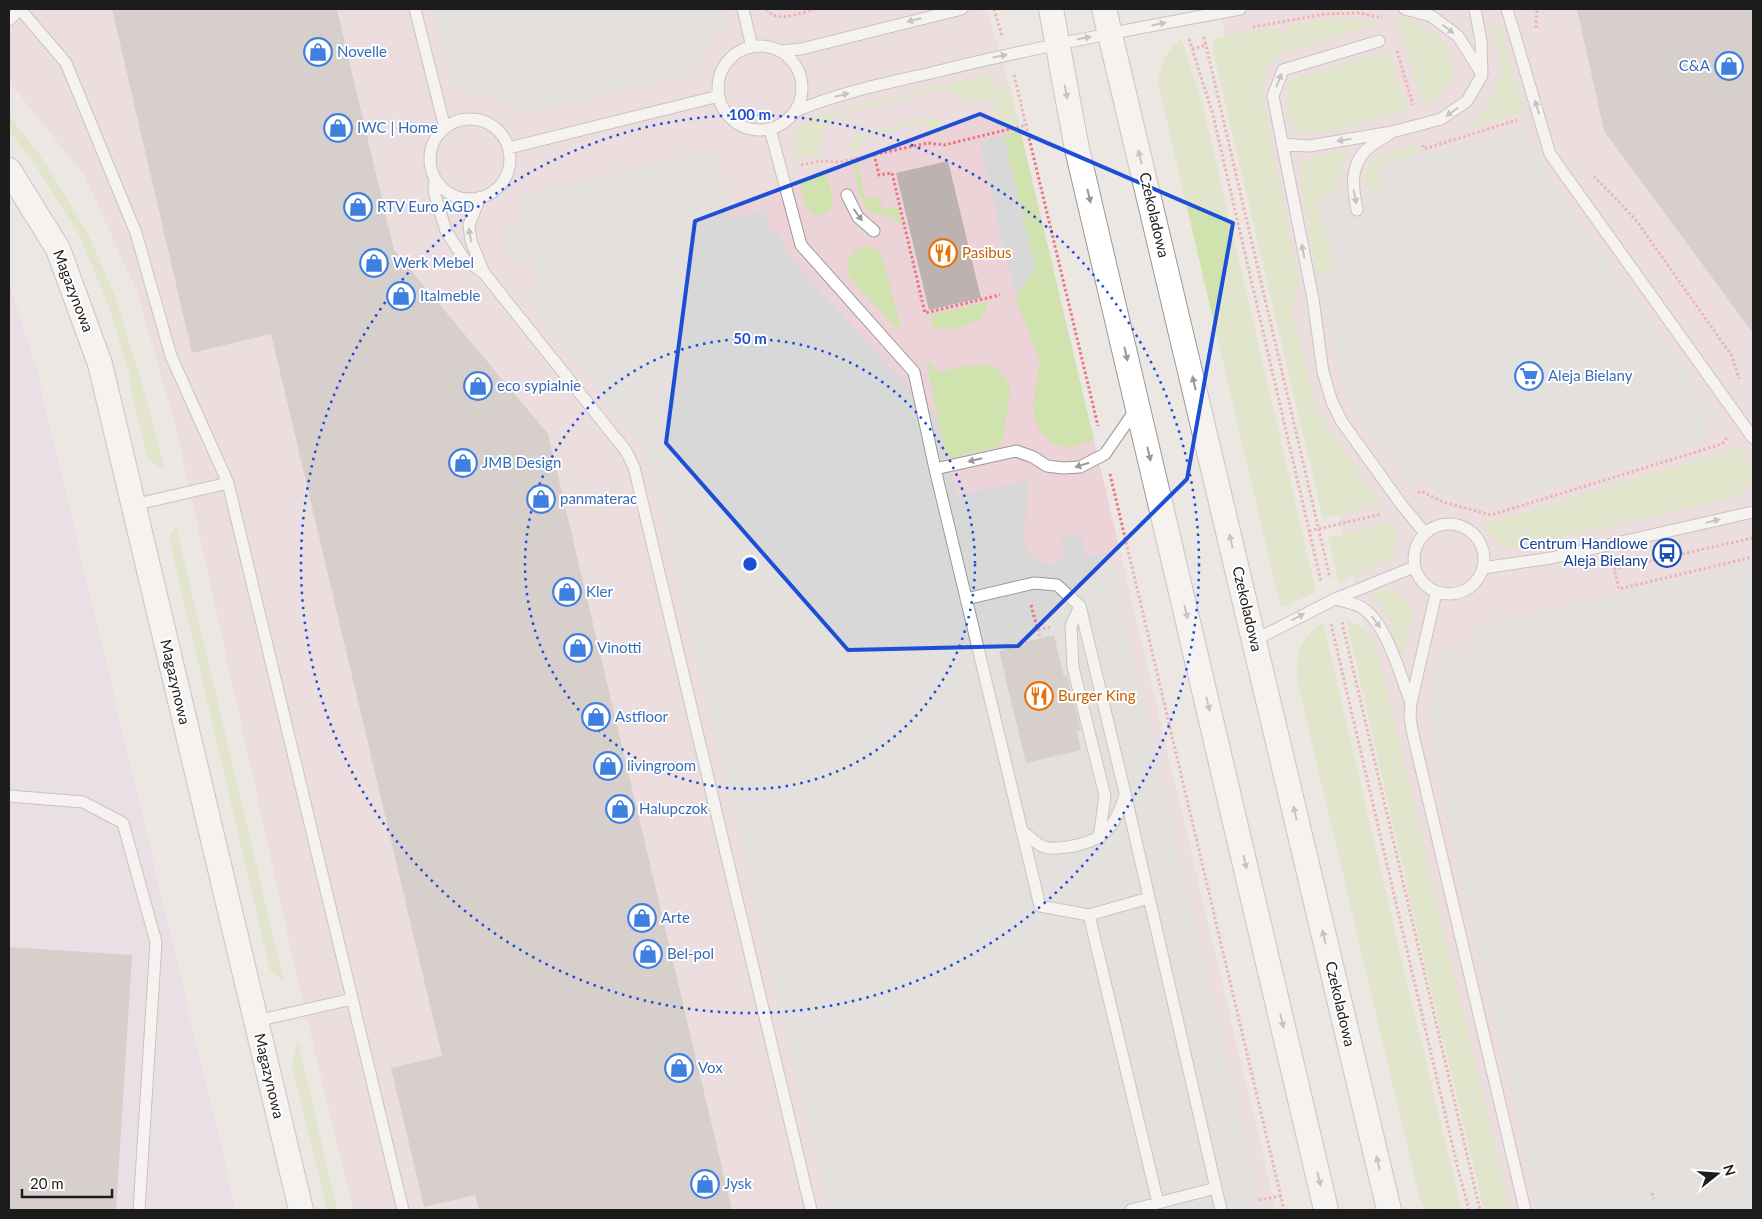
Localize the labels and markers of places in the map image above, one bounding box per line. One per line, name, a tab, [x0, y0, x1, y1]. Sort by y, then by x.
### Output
shop icon: Novelle	[303, 37, 333, 67]
place label: Novelle	[337, 42, 387, 60]
shop icon: C&A	[1714, 51, 1744, 81]
place label: C&A	[1679, 56, 1711, 74]
shop icon: IWC | Home	[323, 113, 353, 143]
place label: IWC | Home	[357, 118, 438, 136]
shop icon: RTV Euro AGD	[343, 192, 373, 222]
place label: RTV Euro AGD	[377, 197, 474, 215]
restaurant icon: Pasibus	[928, 238, 958, 268]
place label: Pasibus	[962, 243, 1012, 261]
shop icon: Werk Mebel	[359, 248, 389, 278]
place label: Werk Mebel	[393, 253, 474, 271]
shop icon: Italmeble	[386, 281, 416, 311]
place label: Italmeble	[420, 286, 481, 304]
supermarket icon: Aleja Bielany	[1514, 361, 1544, 391]
place label: Aleja Bielany	[1548, 366, 1633, 384]
shop icon: eco sypialnie	[463, 371, 493, 401]
place label: eco sypialnie	[497, 376, 581, 394]
shop icon: JMB Design	[448, 448, 478, 478]
place label: JMB Design	[482, 453, 561, 471]
shop icon: panmaterac	[526, 484, 556, 514]
place label: panmaterac	[560, 489, 637, 507]
place label: Centrum Handlowe Aleja Bielany	[1520, 534, 1648, 569]
bus stop icon: Centrum Handlowe Aleja Bielany	[1652, 538, 1682, 568]
centre of rings	[741, 555, 759, 573]
shop icon: Kler	[552, 577, 582, 607]
place label: Kler	[586, 582, 613, 600]
shop icon: Vinotti	[563, 633, 593, 663]
place label: Vinotti	[597, 638, 641, 656]
restaurant icon: Burger King	[1024, 681, 1054, 711]
place label: Burger King	[1058, 686, 1136, 704]
shop icon: Astfloor	[581, 702, 611, 732]
place label: Astfloor	[615, 707, 669, 725]
shop icon: livingroom	[593, 751, 623, 781]
place label: livingroom	[627, 756, 696, 774]
shop icon: Halupczok	[605, 794, 635, 824]
place label: Halupczok	[639, 799, 708, 817]
shop icon: Arte	[627, 903, 657, 933]
place label: Arte	[661, 908, 690, 926]
shop icon: Bel-pol	[633, 939, 663, 969]
place label: Bel-pol	[667, 944, 714, 962]
shop icon: Vox	[664, 1053, 694, 1083]
place label: Vox	[698, 1058, 723, 1076]
shop icon: Jysk	[690, 1169, 720, 1199]
place label: Jysk	[724, 1174, 752, 1192]

